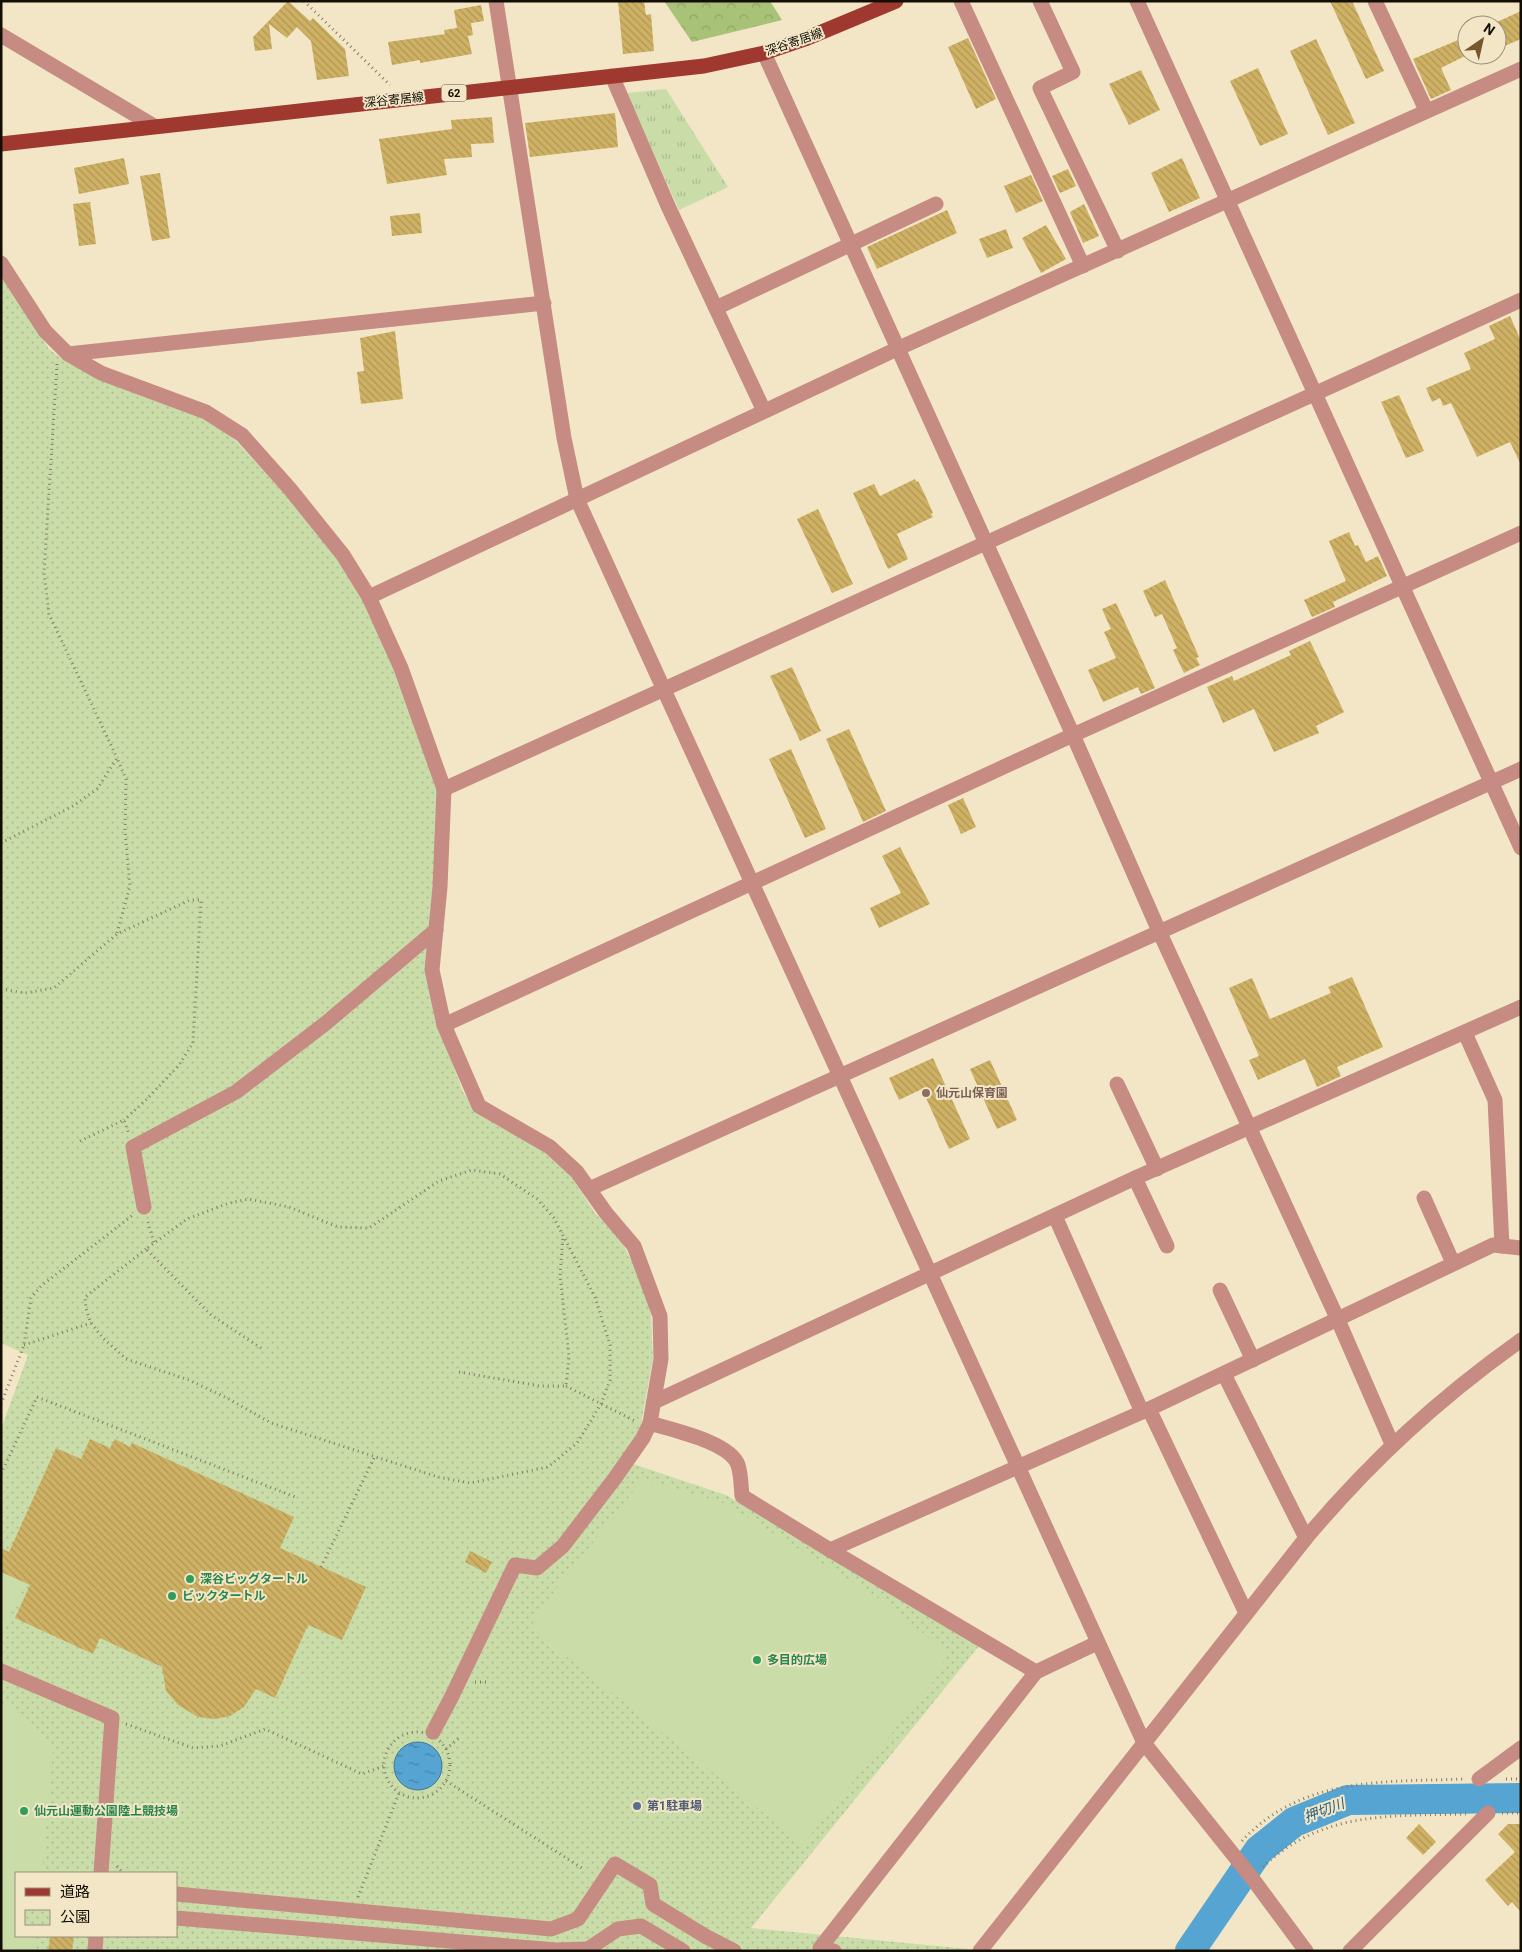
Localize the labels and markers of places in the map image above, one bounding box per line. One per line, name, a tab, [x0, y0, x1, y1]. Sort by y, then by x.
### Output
place label: 仙元山保育園	[936, 1086, 1008, 1100]
marker: 仙元山保育園	[920, 1087, 932, 1099]
place label: 深谷ビッグタートル	[200, 1572, 308, 1586]
marker: 深谷ビッグタートル	[184, 1573, 196, 1585]
place label: ビックタートル	[182, 1589, 266, 1603]
marker: ビックタートル	[166, 1590, 178, 1602]
place label: 多目的広場	[767, 1653, 827, 1667]
marker: 多目的広場	[751, 1654, 763, 1666]
place label: 第1駐車場	[647, 1799, 702, 1813]
marker: 第1駐車場	[631, 1800, 643, 1812]
place label: 仙元山運動公園陸上競技場	[34, 1804, 178, 1818]
marker: 仙元山運動公園陸上競技場	[18, 1805, 30, 1817]

